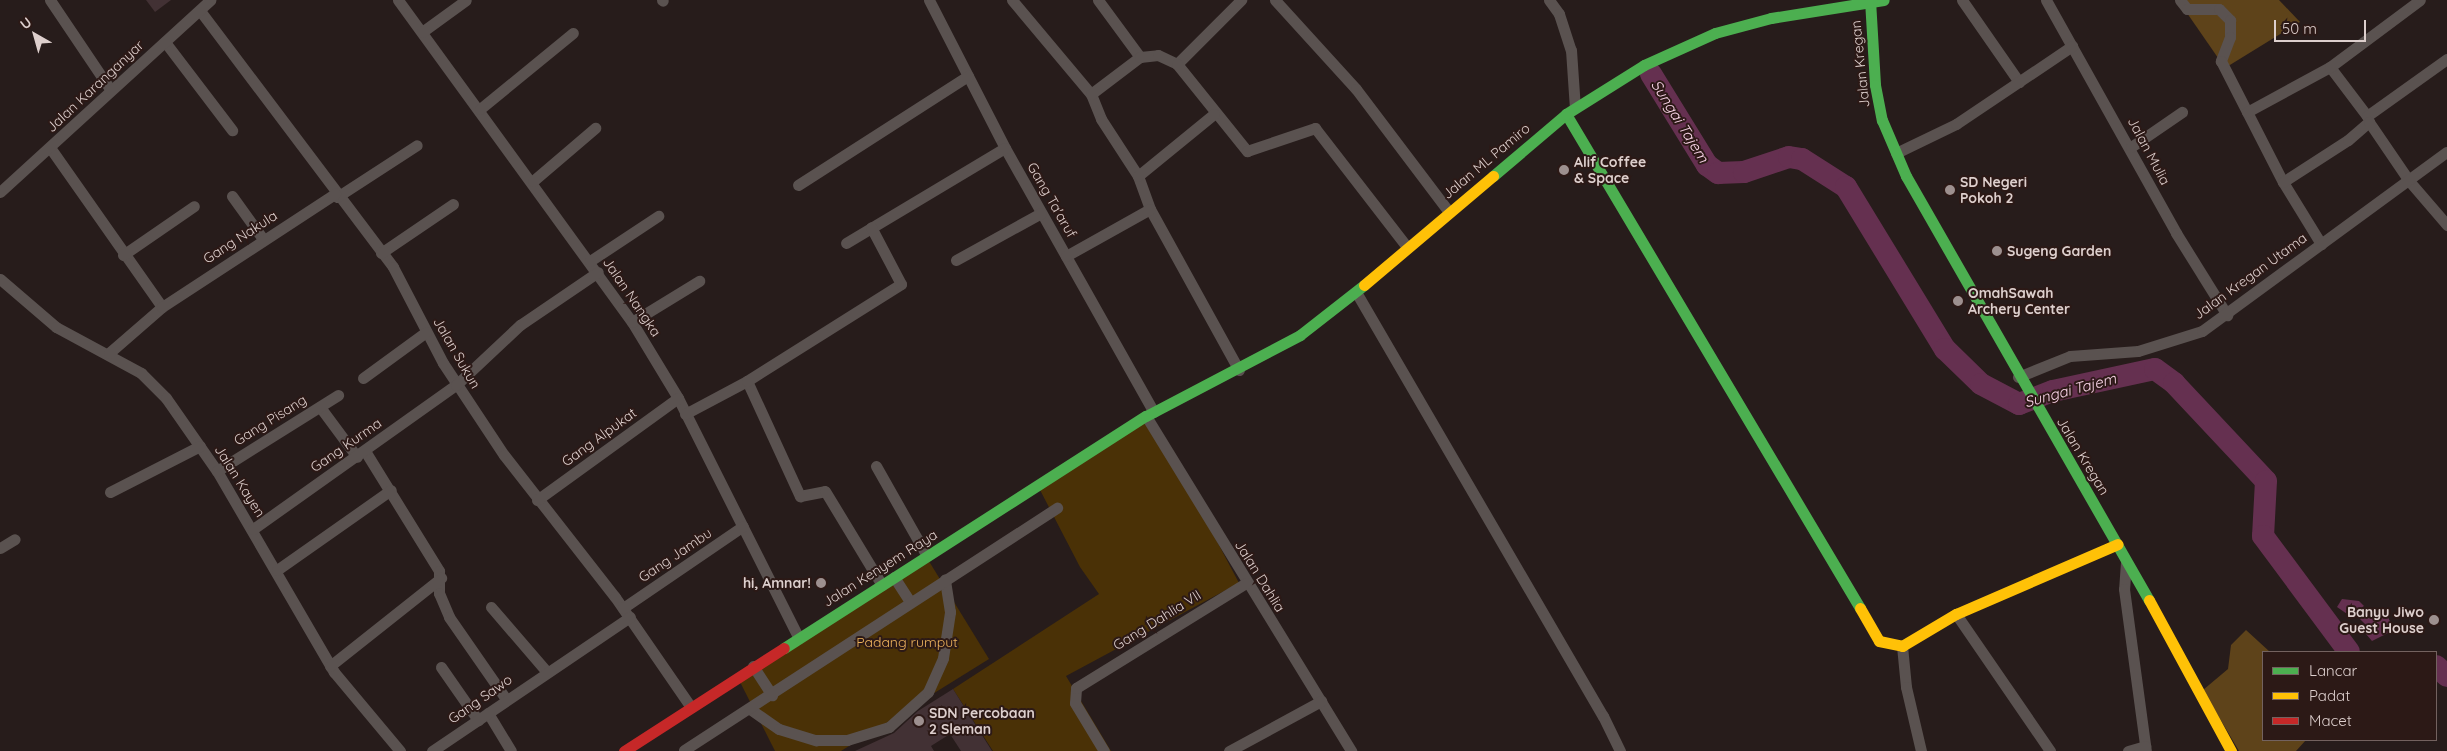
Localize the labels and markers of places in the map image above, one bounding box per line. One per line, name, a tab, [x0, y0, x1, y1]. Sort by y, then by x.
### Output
place label: Alif Coffee & Space	[1574, 154, 1646, 186]
marker: Alif Coffee & Space	[1558, 164, 1570, 176]
place label: SD Negeri Pokoh 2	[1960, 174, 2027, 206]
marker: SD Negeri Pokoh 2	[1944, 184, 1956, 196]
place label: Sugeng Garden	[2007, 243, 2111, 259]
marker: Sugeng Garden	[1991, 245, 2003, 257]
place label: OmahSawah Archery Center	[1968, 285, 2070, 318]
marker: OmahSawah Archery Center	[1952, 295, 1964, 307]
place label: hi, Amnar!	[743, 575, 811, 591]
marker: hi, Amnar!	[815, 577, 827, 589]
place label: Banyu Jiwo Guest House	[2339, 604, 2424, 636]
marker: Banyu Jiwo Guest House	[2428, 614, 2440, 626]
place label: SDN Percobaan 2 Sleman	[929, 705, 1035, 738]
marker: SDN Percobaan 2 Sleman	[913, 715, 925, 727]

